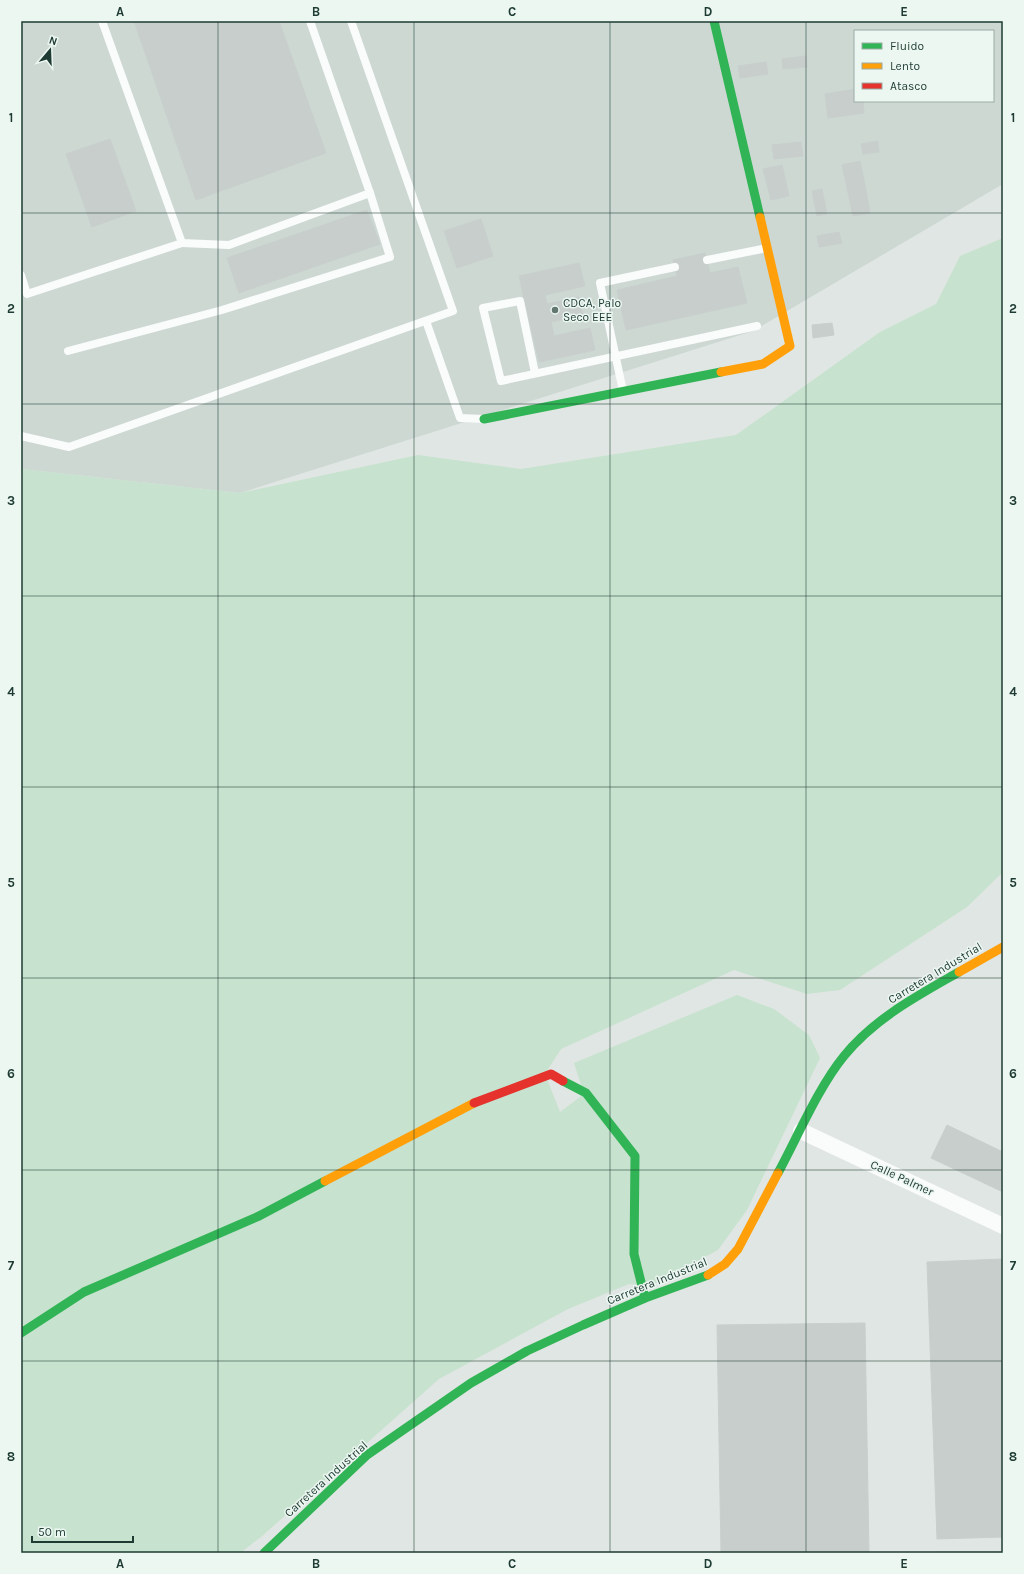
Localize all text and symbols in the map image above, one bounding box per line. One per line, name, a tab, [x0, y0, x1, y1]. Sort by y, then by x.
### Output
text: A	[116, 4, 124, 19]
text: B	[312, 4, 320, 19]
text: C	[508, 4, 516, 19]
text: D	[704, 4, 713, 19]
text: E	[900, 4, 908, 19]
north arrow	[30, 30, 70, 70]
legend	[854, 30, 994, 102]
text: N	[47, 34, 59, 48]
text: Fluido	[890, 39, 924, 53]
text: Lento	[890, 59, 920, 73]
text: Atasco	[890, 79, 927, 93]
text: 1	[9, 110, 13, 125]
text: 1	[1011, 110, 1015, 125]
place label: CDCA, Palo Seco EEE	[563, 296, 621, 324]
text: 2	[7, 301, 15, 316]
text: 2	[1009, 301, 1017, 316]
marker: CDCA, Palo Seco EEE	[550, 305, 560, 315]
text: 3	[7, 493, 15, 508]
text: 3	[1009, 493, 1017, 508]
text: 4	[7, 684, 15, 699]
text: 4	[1009, 684, 1017, 699]
text: 5	[7, 875, 15, 890]
text: 5	[1009, 875, 1017, 890]
street label: Carretera Industrial	[886, 939, 984, 1007]
text: 6	[7, 1066, 15, 1081]
text: 6	[1009, 1066, 1017, 1081]
street label: Calle Palmer	[868, 1157, 936, 1199]
street label: Carretera Industrial	[605, 1254, 709, 1308]
text: 7	[8, 1258, 15, 1273]
text: 7	[1010, 1258, 1017, 1273]
street label: Carretera Industrial	[282, 1438, 370, 1520]
text: 8	[7, 1449, 15, 1464]
text: 8	[1009, 1449, 1017, 1464]
scale bar	[32, 1518, 133, 1544]
text: 50 m	[38, 1525, 66, 1539]
text: A	[116, 1556, 124, 1571]
text: B	[312, 1556, 320, 1571]
text: C	[508, 1556, 516, 1571]
text: D	[704, 1556, 713, 1571]
text: E	[900, 1556, 908, 1571]

